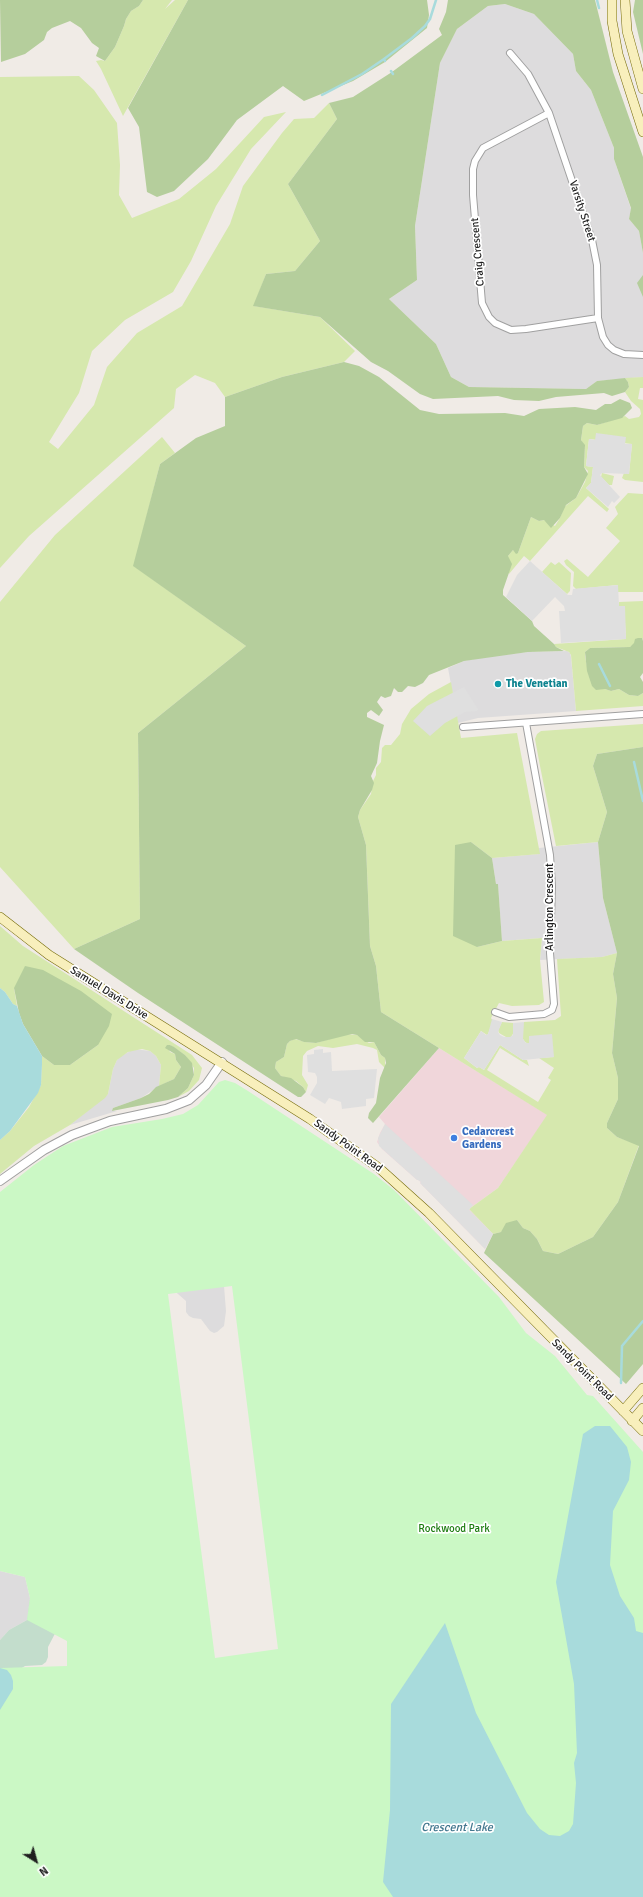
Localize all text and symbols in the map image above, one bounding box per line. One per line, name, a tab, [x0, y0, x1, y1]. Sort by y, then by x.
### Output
street label: Varsity Street	[566, 179, 598, 243]
street label: Craig Crescent	[468, 217, 488, 287]
place label: The Venetian	[506, 677, 568, 691]
marker: The Venetian	[493, 679, 503, 689]
street label: Arlington Crescent	[543, 863, 557, 951]
street label: Samuel Davis Drive	[67, 964, 151, 1022]
street label: Sandy Point Road	[311, 1117, 385, 1175]
place label: Cedarcrest Gardens	[462, 1125, 514, 1151]
marker: Cedarcrest Gardens	[449, 1133, 459, 1143]
street label: Sandy Point Road	[549, 1337, 615, 1403]
park label: Rockwood Park	[418, 1522, 490, 1536]
water label: Crescent Lake	[421, 1821, 493, 1835]
north arrow	[16, 1841, 56, 1881]
text: N	[37, 1863, 50, 1878]

